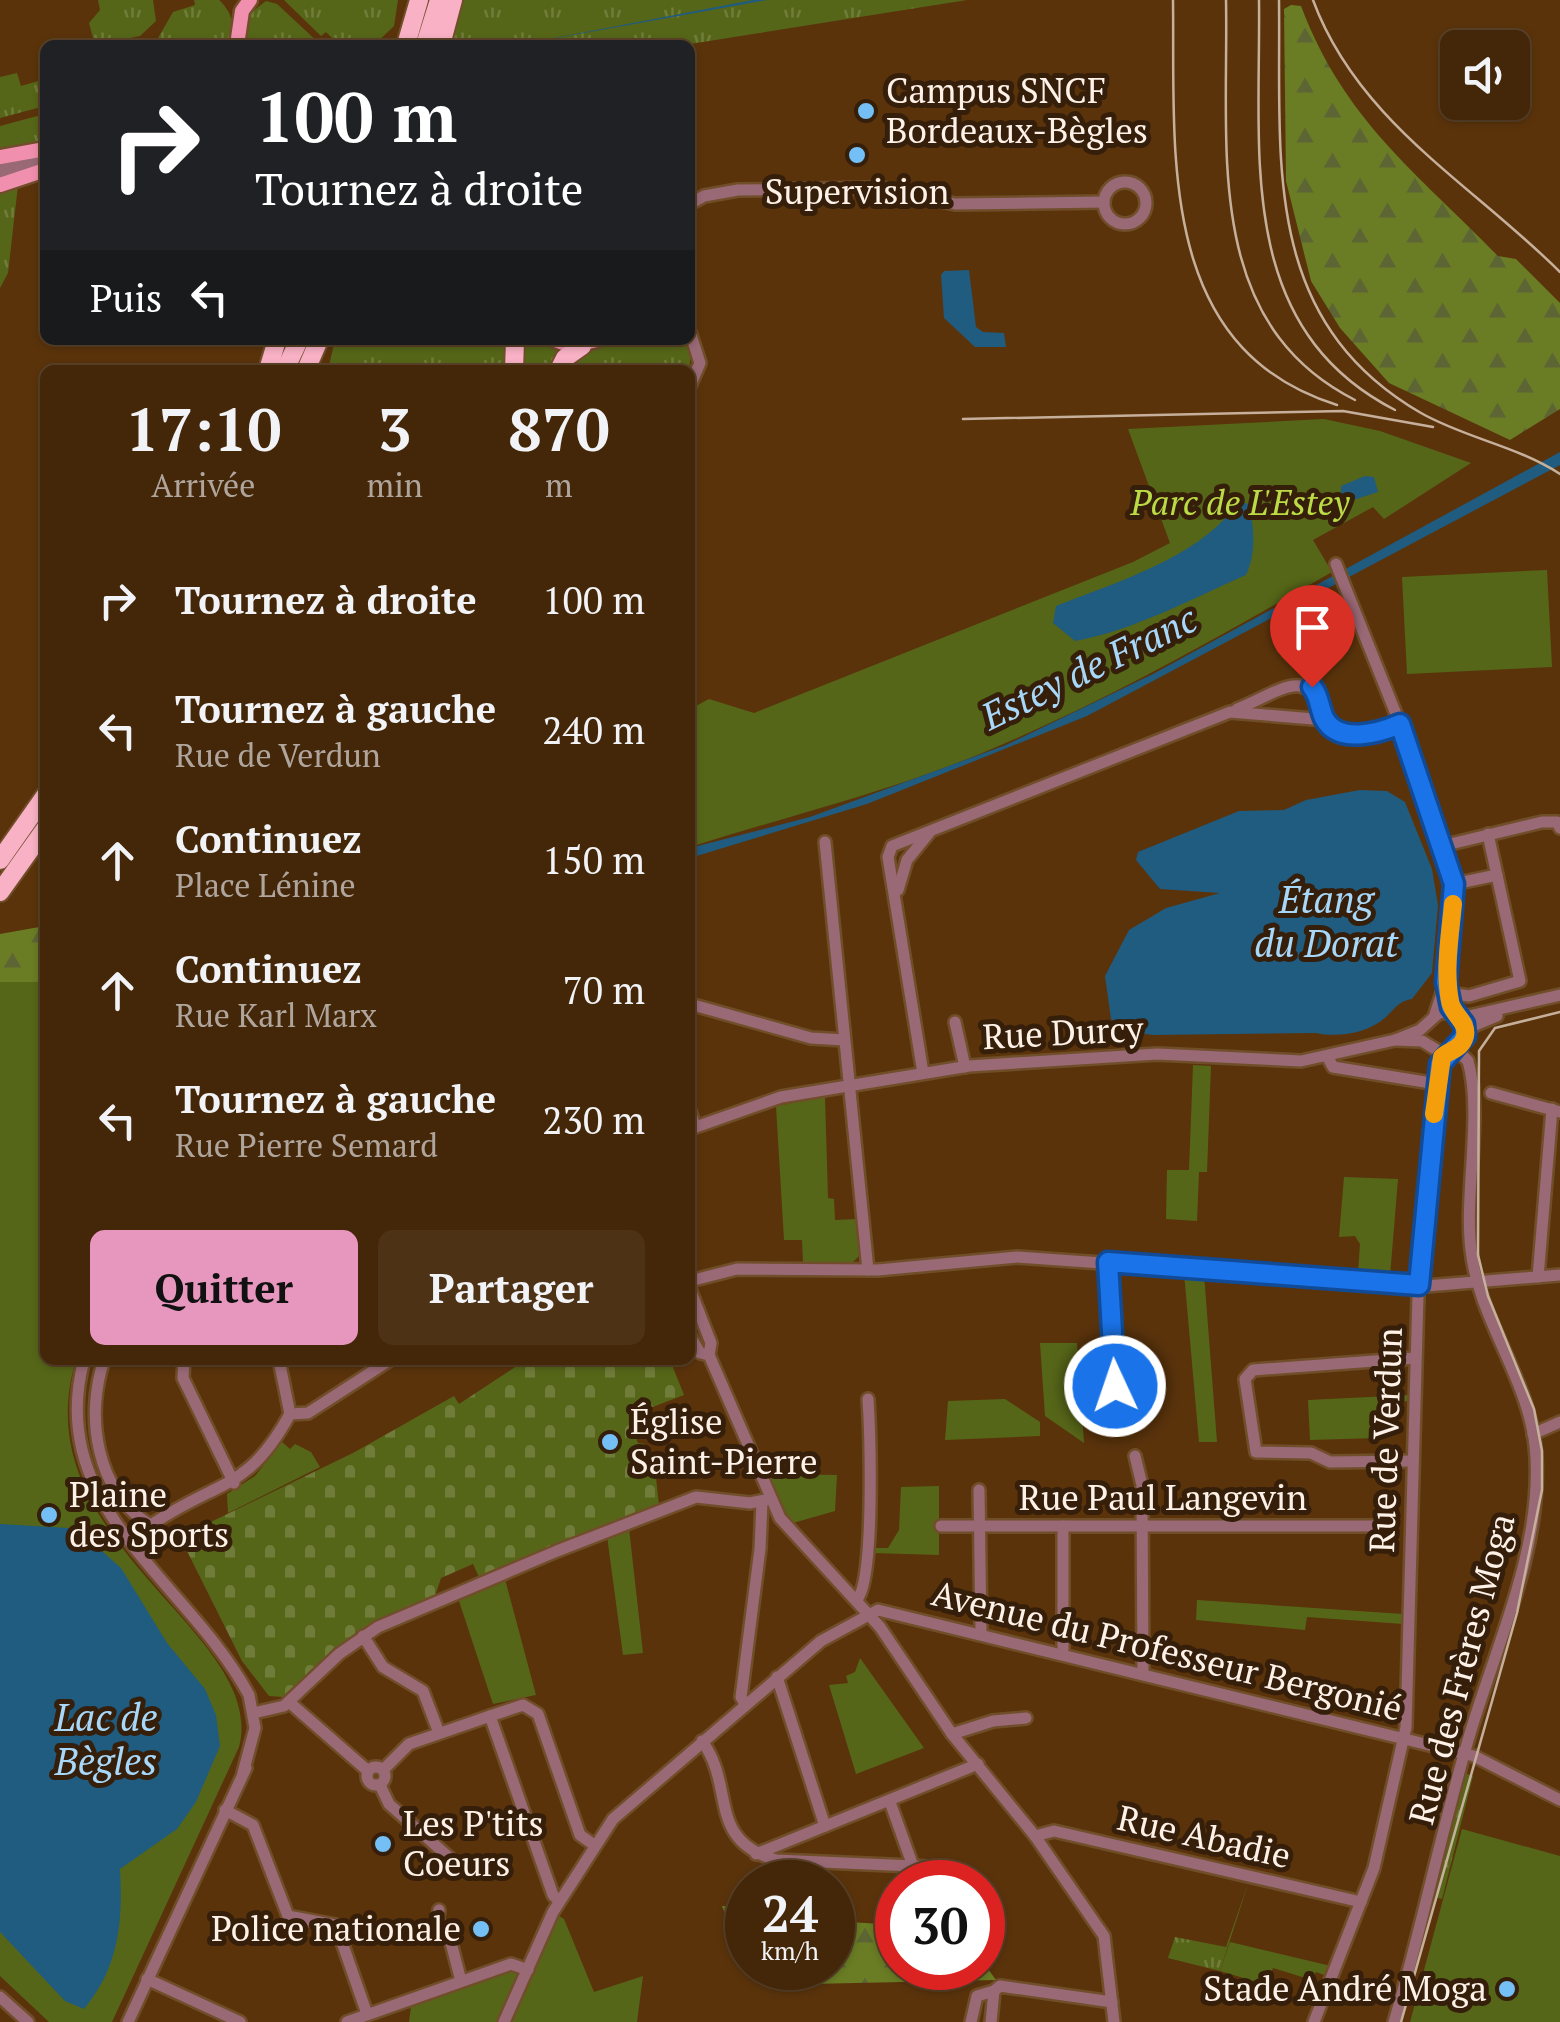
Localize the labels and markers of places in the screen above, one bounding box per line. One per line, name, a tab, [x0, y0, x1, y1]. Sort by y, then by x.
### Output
place label: Campus SNCF Bordeaux-Bègles	[886, 67, 1148, 153]
marker: Campus SNCF Bordeaux-Bègles	[855, 100, 877, 122]
marker: Supervision	[846, 144, 868, 166]
place label: Supervision	[765, 168, 949, 214]
pin	[1270, 585, 1355, 688]
place label: Église Saint-Pierre	[630, 1398, 818, 1484]
marker: Église Saint-Pierre	[599, 1431, 621, 1453]
place label: Plaine des Sports	[69, 1471, 229, 1557]
marker: Plaine des Sports	[38, 1504, 60, 1526]
place label: Les P'tits Coeurs	[403, 1800, 544, 1886]
marker: Les P'tits Coeurs	[372, 1833, 394, 1855]
place label: Police nationale	[211, 1905, 461, 1951]
marker: Police nationale	[470, 1918, 492, 1940]
place label: Stade André Moga	[1203, 1965, 1487, 2011]
marker: Stade André Moga	[1496, 1978, 1518, 2000]

